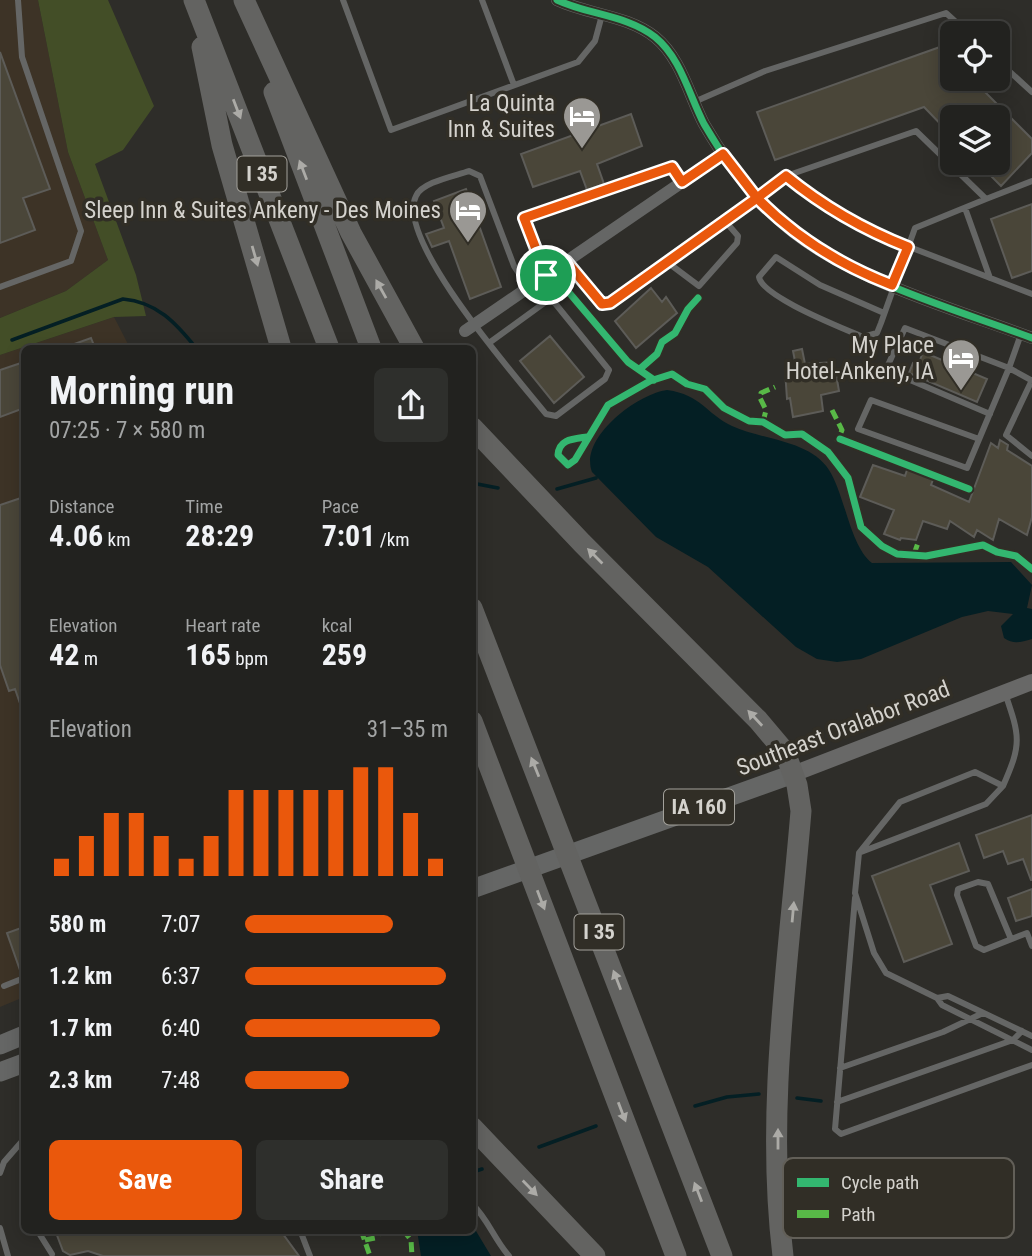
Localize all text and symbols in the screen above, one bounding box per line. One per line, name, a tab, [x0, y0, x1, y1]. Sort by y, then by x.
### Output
map controls	[940, 21, 1010, 175]
button: locate	[940, 21, 1010, 91]
place label: La Quinta Inn & Suites	[448, 90, 555, 143]
hotel icon: La Quinta Inn & Suites	[561, 95, 603, 150]
one-way arrow	[232, 99, 243, 120]
button: layers	[940, 105, 1010, 175]
road number: I 35	[238, 156, 286, 192]
one-way arrow	[298, 159, 309, 180]
hotel icon: Sleep Inn & Suites Ankeny - Des Moines	[447, 189, 489, 244]
place label: Sleep Inn & Suites Ankeny - Des Moines	[84, 197, 441, 224]
pin	[516, 245, 576, 305]
one-way arrow	[251, 246, 261, 267]
icon: arrive	[527, 256, 565, 294]
one-way arrow	[375, 279, 387, 298]
place label: My Place Hotel-Ankeny, IA	[786, 332, 934, 385]
hotel icon: My Place Hotel-Ankeny, IA	[940, 337, 982, 392]
button: share	[374, 368, 448, 442]
text: Morning run	[49, 369, 234, 413]
text: 07:25 · 7 × 580 m	[49, 417, 205, 444]
text: Distance	[49, 495, 114, 518]
text: Time	[185, 495, 223, 518]
text: Pace	[322, 495, 359, 518]
text: 4.06	[49, 518, 103, 553]
text: 28:29	[185, 518, 254, 553]
text: 7:01	[322, 518, 375, 553]
text: km	[103, 528, 130, 551]
text: /km	[375, 528, 410, 551]
one-way arrow	[587, 549, 604, 565]
text: Elevation	[49, 614, 117, 637]
text: Heart rate	[185, 614, 260, 637]
text: kcal	[322, 614, 352, 637]
text: 42	[49, 637, 79, 672]
text: 165	[185, 637, 231, 672]
text: 259	[322, 637, 367, 672]
text: m	[79, 647, 98, 670]
text: bpm	[231, 647, 268, 670]
street label: Southeast Oralabor Road	[733, 675, 953, 782]
one-way arrow	[748, 710, 764, 727]
text: Elevation	[49, 716, 132, 743]
text: 31–35 m	[367, 716, 448, 743]
one-way arrow	[530, 757, 541, 778]
road number: IA 160	[664, 790, 734, 824]
one-way arrow	[535, 889, 546, 910]
one-way arrow	[788, 901, 799, 923]
text: 580 m	[49, 911, 106, 938]
text: 7:07	[161, 911, 200, 938]
road number: I 35	[574, 914, 624, 950]
text: 1.2 km	[49, 963, 112, 990]
text: 6:37	[161, 963, 200, 990]
one-way arrow	[611, 969, 622, 990]
text: 1.7 km	[49, 1015, 112, 1042]
text: 6:40	[161, 1015, 200, 1042]
text: 2.3 km	[49, 1067, 112, 1094]
text: 7:48	[161, 1067, 200, 1094]
one-way arrow	[616, 1102, 627, 1123]
one-way arrow	[772, 1128, 784, 1150]
button: Save	[49, 1140, 242, 1220]
button: Share	[256, 1140, 448, 1220]
legend	[783, 1158, 1014, 1238]
text: Cycle path	[841, 1171, 919, 1194]
one-way arrow	[522, 1179, 538, 1196]
one-way arrow	[693, 1182, 704, 1203]
text: Path	[841, 1203, 875, 1226]

